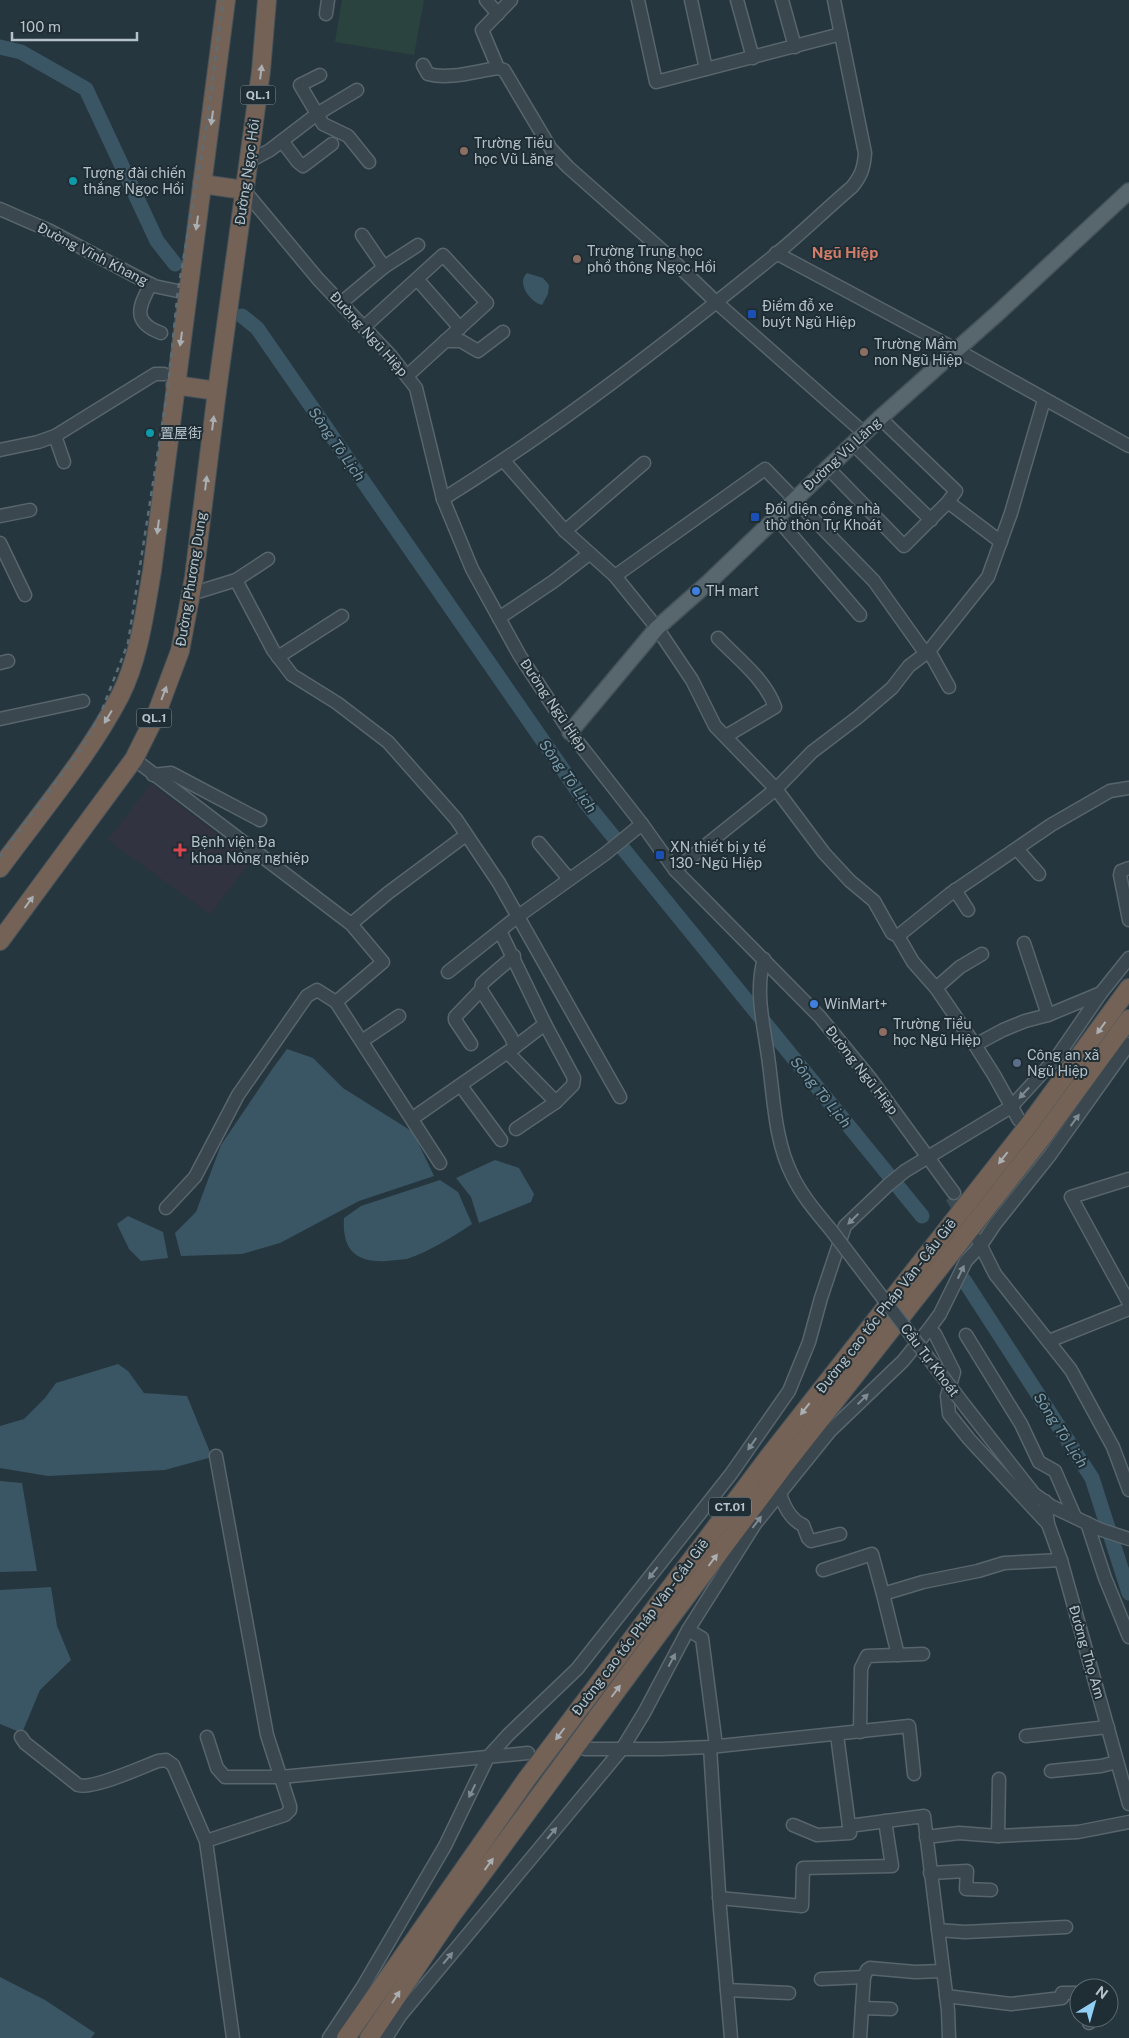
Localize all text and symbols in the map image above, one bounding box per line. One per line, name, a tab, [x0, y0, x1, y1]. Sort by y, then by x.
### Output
scale bar	[12, 10, 138, 42]
text: 100 m	[20, 18, 61, 35]
one-way arrow	[257, 64, 265, 80]
road number: QL.1	[240, 86, 276, 104]
one-way arrow	[207, 110, 215, 126]
street label: Đường Ngọc Hồi	[232, 118, 262, 226]
place label: Trường Tiểu học Vũ Lăng	[474, 135, 554, 167]
marker: Trường Tiểu học Vũ Lăng	[458, 145, 470, 157]
place label: Tượng đài chiến thắng Ngọc Hồi	[83, 165, 186, 197]
marker: Tượng đài chiến thắng Ngọc Hồi	[67, 175, 79, 187]
one-way arrow	[193, 216, 201, 232]
street label: Đường Vĩnh Khang	[35, 219, 151, 289]
place label: Trường Trung học phổ thông Ngọc Hồi	[587, 243, 716, 275]
district label: Ngũ Hiệp	[812, 244, 878, 261]
marker: Trường Trung học phổ thông Ngọc Hồi	[571, 253, 583, 265]
street label: Đường Ngũ Hiệp	[327, 288, 411, 380]
place label: Điểm đỗ xe buýt Ngũ Hiệp	[762, 298, 856, 330]
marker: Điểm đỗ xe buýt Ngũ Hiệp	[746, 308, 758, 320]
one-way arrow	[177, 332, 185, 348]
place label: Trường Mầm non Ngũ Hiệp	[874, 336, 962, 368]
marker: Trường Mầm non Ngũ Hiệp	[858, 346, 870, 358]
water label: Sông Tô Lịch	[305, 404, 369, 484]
one-way arrow	[209, 414, 217, 430]
street label: Đường Vũ Lăng	[800, 414, 884, 494]
place label: 置屋街	[160, 425, 202, 441]
marker: 置屋街	[144, 427, 156, 439]
one-way arrow	[202, 475, 210, 491]
place label: Đối diện cổng nhà thờ thôn Tự Khoát	[765, 501, 882, 533]
street label: Đường Phương Dung	[172, 510, 210, 648]
marker: Đối diện cổng nhà thờ thôn Tự Khoát	[749, 511, 761, 523]
one-way arrow	[154, 520, 162, 536]
place label: TH mart	[706, 583, 759, 599]
marker: TH mart	[690, 585, 702, 597]
street label: Đường Ngũ Hiệp	[517, 656, 591, 754]
one-way arrow	[160, 685, 168, 700]
road number: QL.1	[136, 708, 172, 728]
one-way arrow	[103, 710, 112, 723]
water label: Sông Tô Lịch	[536, 736, 600, 816]
place label: Bệnh viện Đa khoa Nông nghiệp	[191, 834, 309, 866]
place label: XN thiết bị y tế 130 - Ngũ Hiệp	[670, 839, 766, 871]
marker: Bệnh viện Đa khoa Nông nghiệp	[173, 843, 187, 857]
marker: XN thiết bị y tế 130 - Ngũ Hiệp	[654, 849, 666, 861]
one-way arrow	[23, 896, 34, 909]
place label: WinMart+	[824, 996, 888, 1012]
marker: WinMart+	[808, 998, 820, 1010]
place label: Trường Tiểu học Ngũ Hiệp	[893, 1016, 981, 1048]
one-way arrow	[1096, 1021, 1106, 1035]
street label: Đường Ngũ Hiệp	[822, 1022, 902, 1118]
marker: Trường Tiểu học Ngũ Hiệp	[877, 1026, 889, 1038]
place label: Công an xã Ngũ Hiệp	[1027, 1047, 1099, 1079]
water label: Sông Tô Lịch	[787, 1053, 855, 1131]
marker: Công an xã Ngũ Hiệp	[1011, 1057, 1023, 1069]
one-way arrow	[1018, 1087, 1030, 1099]
one-way arrow	[1070, 1113, 1080, 1127]
one-way arrow	[998, 1151, 1008, 1164]
one-way arrow	[847, 1213, 859, 1225]
street label: Đường cao tốc Pháp Vân - Cầu Giẽ	[813, 1215, 959, 1396]
one-way arrow	[956, 1264, 965, 1279]
street label: Cầu Tự Khoát	[897, 1320, 963, 1400]
water label: Sông Tô Lịch	[1030, 1389, 1092, 1471]
one-way arrow	[857, 1394, 869, 1406]
one-way arrow	[800, 1402, 811, 1415]
one-way arrow	[747, 1437, 757, 1451]
road number: CT.01	[709, 1498, 751, 1516]
one-way arrow	[752, 1515, 762, 1529]
street label: Đường cao tốc Pháp Vân - Cầu Giẽ	[568, 1535, 712, 1719]
one-way arrow	[708, 1553, 718, 1567]
one-way arrow	[647, 1566, 658, 1579]
street label: Đường Thọ Am	[1066, 1603, 1108, 1701]
one-way arrow	[668, 1653, 676, 1668]
one-way arrow	[611, 1684, 621, 1698]
one-way arrow	[555, 1727, 565, 1741]
one-way arrow	[467, 1784, 475, 1798]
one-way arrow	[547, 1827, 558, 1840]
one-way arrow	[483, 1858, 494, 1871]
one-way arrow	[443, 1952, 454, 1965]
north arrow	[1069, 1978, 1119, 2028]
text: N	[1093, 1983, 1111, 2002]
one-way arrow	[391, 1991, 400, 2004]

